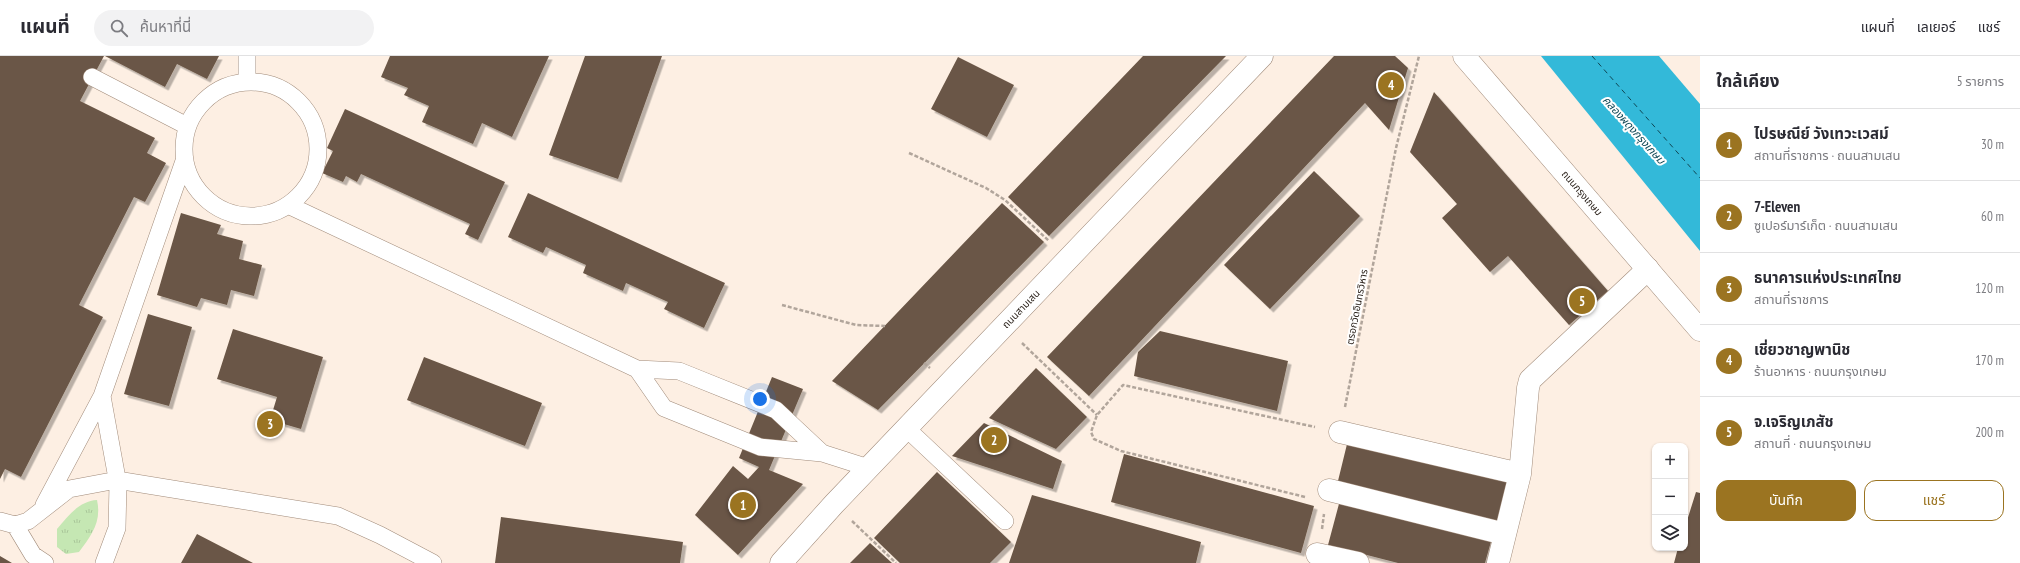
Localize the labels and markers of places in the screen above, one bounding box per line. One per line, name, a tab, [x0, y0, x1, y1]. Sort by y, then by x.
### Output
pin: 4	[1378, 70, 1404, 100]
pin: 5	[1569, 286, 1595, 316]
pin: 3	[257, 409, 283, 439]
pin: 2	[981, 425, 1007, 455]
pin: 1	[730, 490, 756, 520]

